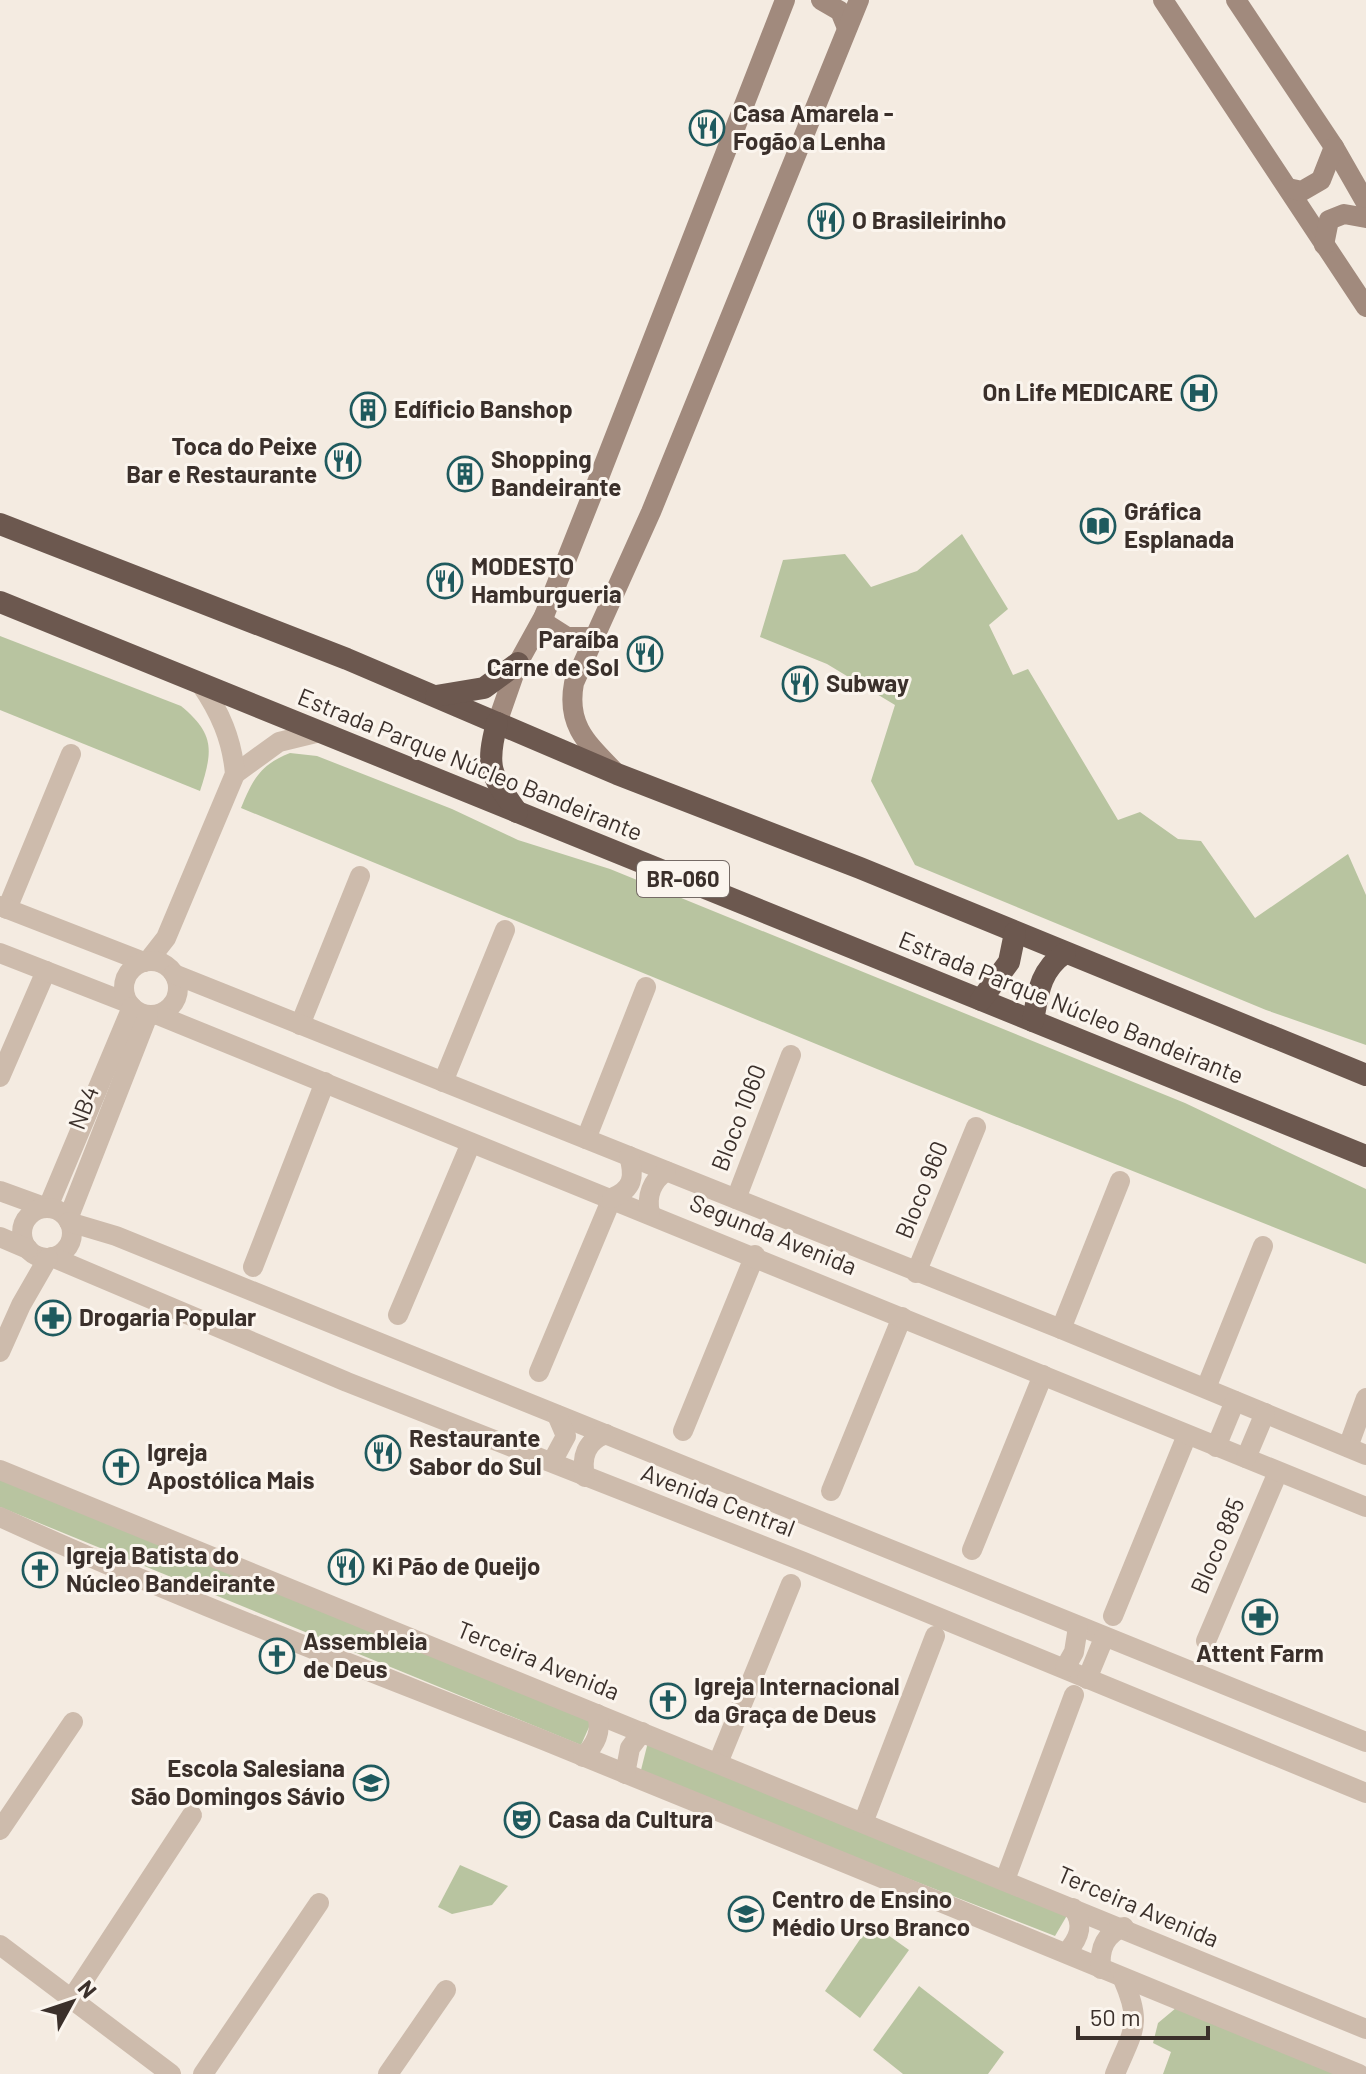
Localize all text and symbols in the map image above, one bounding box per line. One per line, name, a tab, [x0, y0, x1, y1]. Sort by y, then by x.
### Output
place label: Casa Amarela - Fogão a Lenha	[733, 98, 894, 155]
restaurant icon: Casa Amarela - Fogão a Lenha	[688, 109, 726, 147]
restaurant icon: O Brasileirinho	[807, 202, 845, 240]
place label: O Brasileirinho	[852, 205, 1006, 234]
hospital icon: On Life MEDICARE	[1180, 374, 1218, 412]
place label: On Life MEDICARE	[982, 377, 1173, 406]
building icon: Edíficio Banshop	[349, 391, 387, 429]
place label: Edíficio Banshop	[394, 394, 573, 423]
place label: Toca do Peixe Bar e Restaurante	[126, 431, 317, 488]
restaurant icon: Toca do Peixe Bar e Restaurante	[324, 442, 362, 480]
place label: Shopping Bandeirante	[491, 444, 621, 501]
building icon: Shopping Bandeirante	[446, 455, 484, 493]
place label: Gráfica Esplanada	[1124, 496, 1234, 553]
library icon: Gráfica Esplanada	[1079, 507, 1117, 545]
place label: MODESTO Hamburgueria	[471, 551, 622, 608]
restaurant icon: MODESTO Hamburgueria	[426, 562, 464, 600]
place label: Paraíba Carne de Sol	[487, 624, 619, 681]
restaurant icon: Paraíba Carne de Sol	[626, 635, 664, 673]
restaurant icon: Subway	[781, 665, 819, 703]
place label: Subway	[826, 668, 909, 697]
street label: Estrada Parque Núcleo Bandeirante	[294, 681, 647, 846]
road number: BR-060	[637, 861, 729, 897]
street label: Estrada Parque Núcleo Bandeirante	[895, 924, 1248, 1089]
street label: Bloco 1060	[704, 1060, 771, 1175]
street label: NB4	[61, 1082, 104, 1133]
street label: Bloco 960	[888, 1137, 953, 1242]
street label: Segunda Avenida	[686, 1187, 861, 1280]
pharmacy icon: Drogaria Popular	[34, 1299, 72, 1337]
place label: Drogaria Popular	[79, 1302, 256, 1331]
place label: Restaurante Sabor do Sul	[409, 1423, 542, 1480]
restaurant icon: Restaurante Sabor do Sul	[364, 1434, 402, 1472]
place label: Igreja Apostólica Mais	[147, 1437, 315, 1494]
church icon: Igreja Apostólica Mais	[102, 1448, 140, 1486]
street label: Avenida Central	[638, 1457, 800, 1542]
street label: Bloco 885	[1183, 1493, 1250, 1598]
place label: Igreja Batista do Núcleo Bandeirante	[66, 1540, 275, 1597]
restaurant icon: Ki Pão de Queijo	[327, 1548, 365, 1586]
church icon: Igreja Batista do Núcleo Bandeirante	[21, 1551, 59, 1589]
place label: Ki Pão de Queijo	[372, 1551, 540, 1580]
pharmacy icon: Attent Farm	[1241, 1598, 1279, 1636]
street label: Terceira Avenida	[453, 1614, 624, 1705]
place label: Assembleia de Deus	[303, 1626, 428, 1683]
church icon: Assembleia de Deus	[258, 1637, 296, 1675]
place label: Attent Farm	[1196, 1638, 1324, 1667]
place label: Igreja Internacional da Graça de Deus	[694, 1671, 900, 1728]
church icon: Igreja Internacional da Graça de Deus	[649, 1682, 687, 1720]
place label: Escola Salesiana São Domingos Sávio	[131, 1753, 345, 1810]
school or university icon: Escola Salesiana São Domingos Sávio	[352, 1764, 390, 1802]
theatre icon: Casa da Cultura	[503, 1801, 541, 1839]
place label: Casa da Cultura	[548, 1804, 713, 1833]
street label: Terceira Avenida	[1053, 1859, 1224, 1953]
place label: Centro de Ensino Médio Urso Branco	[772, 1884, 970, 1941]
school or university icon: Centro de Ensino Médio Urso Branco	[727, 1895, 765, 1933]
north arrow	[32, 1962, 112, 2042]
text: N	[73, 1975, 103, 2002]
scale bar	[1078, 1990, 1208, 2040]
text: 50 m	[1090, 2002, 1141, 2031]

